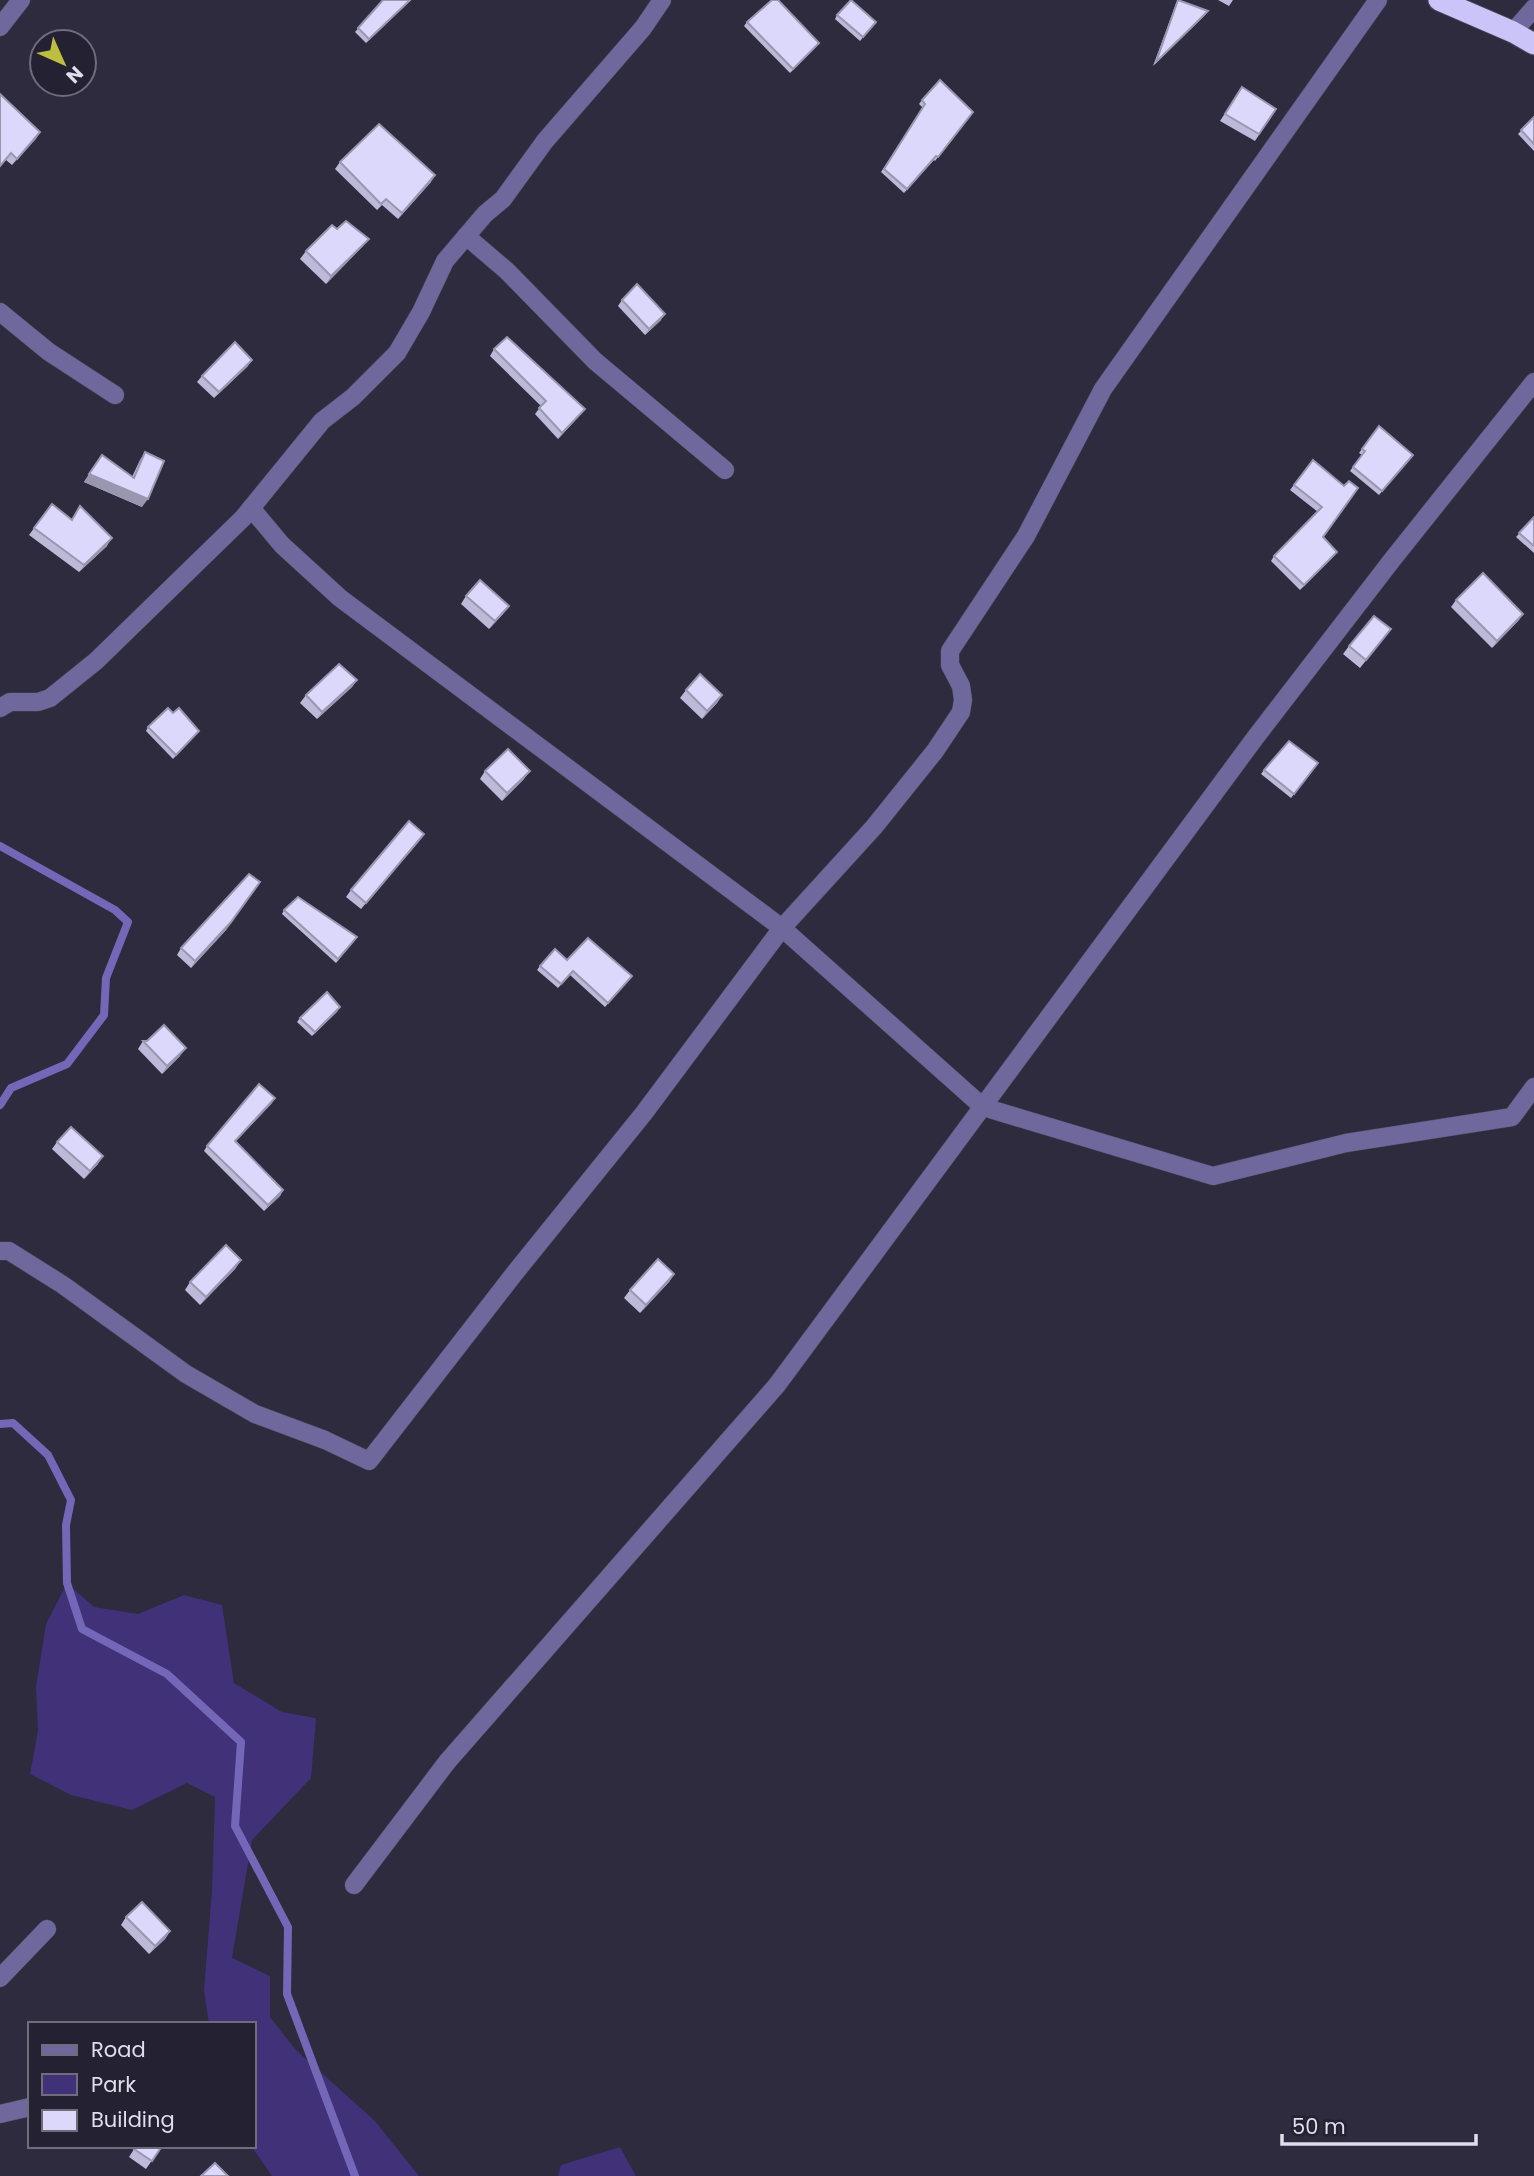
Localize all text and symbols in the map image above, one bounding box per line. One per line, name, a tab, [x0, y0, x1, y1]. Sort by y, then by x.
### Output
north arrow	[28, 28, 98, 98]
text: N	[60, 60, 89, 89]
legend	[28, 2022, 256, 2148]
text: Road	[91, 2035, 146, 2064]
text: Park	[91, 2070, 136, 2099]
scale bar	[1282, 2102, 1476, 2146]
text: Building	[91, 2105, 175, 2134]
text: 50 m	[1292, 2112, 1346, 2141]

